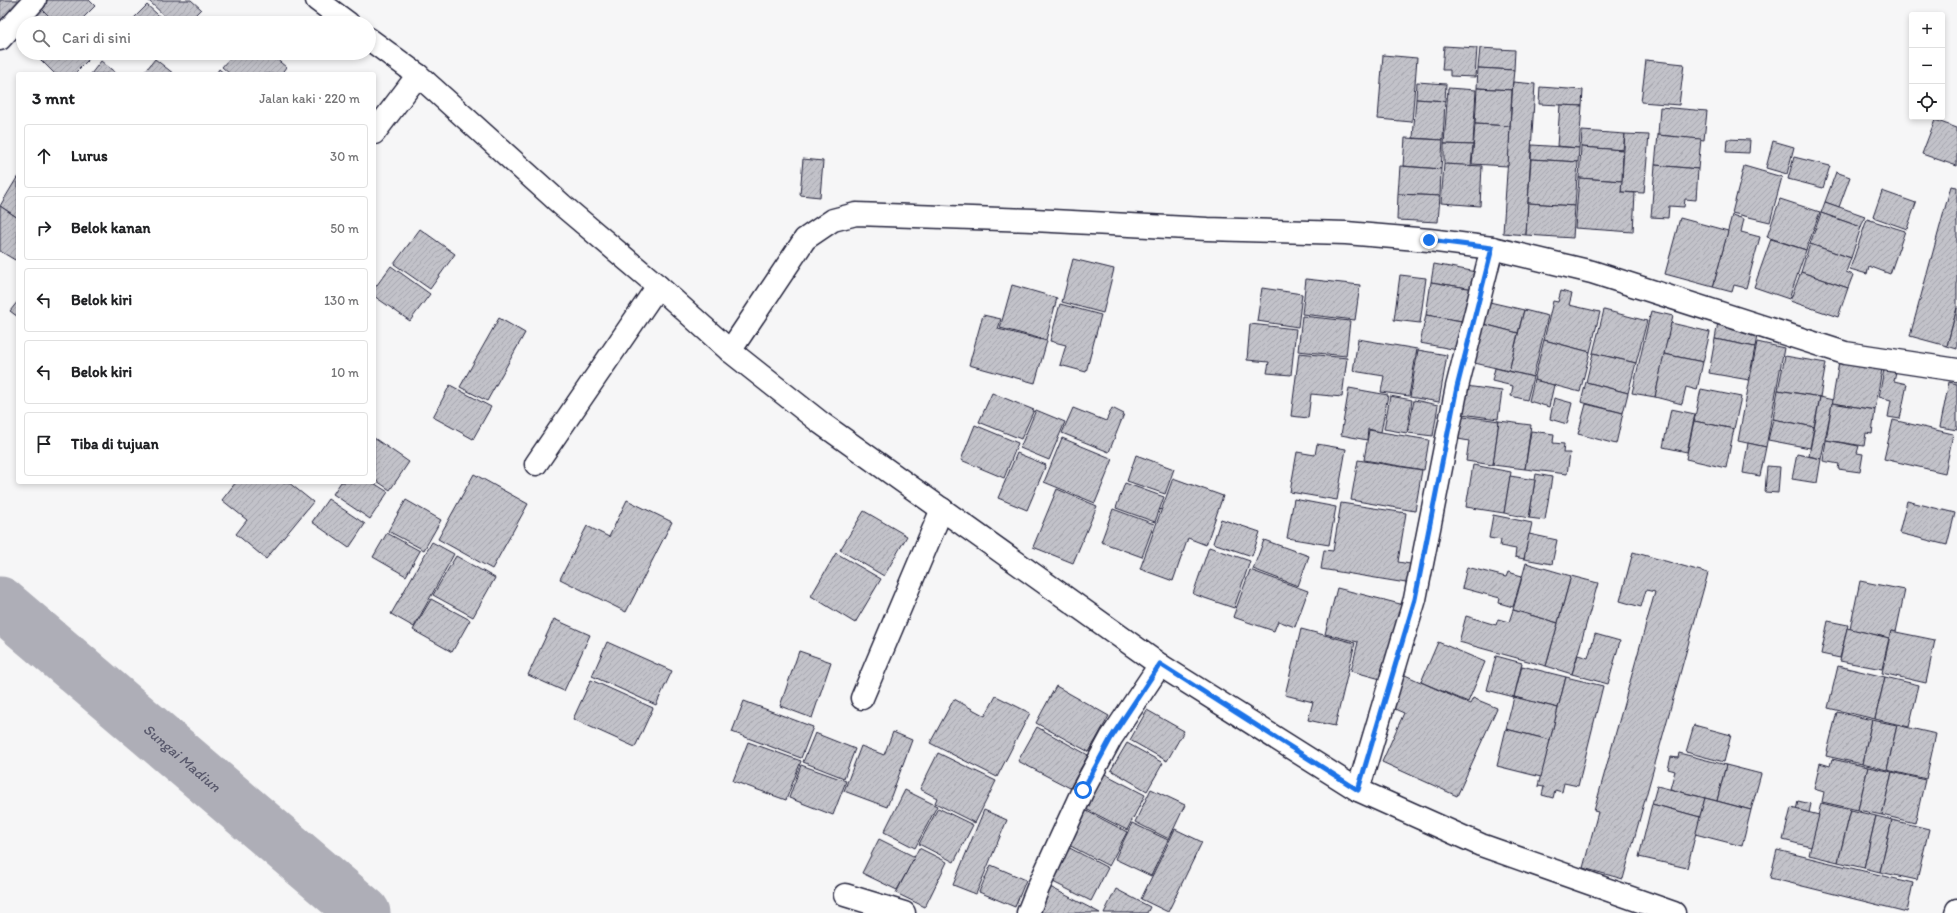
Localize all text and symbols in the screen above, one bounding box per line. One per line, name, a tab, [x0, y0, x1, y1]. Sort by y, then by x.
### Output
map controls	[1909, 12, 1945, 120]
button: +	[1909, 12, 1945, 48]
search box	[16, 16, 376, 60]
icon: search	[30, 27, 52, 49]
text: Cari di sini	[62, 29, 131, 47]
button: −	[1909, 48, 1945, 84]
button: locate	[1909, 84, 1945, 120]
text: 3 mnt	[32, 88, 75, 108]
text: Jalan kaki · 220 m	[259, 91, 360, 106]
icon: ahead	[33, 145, 55, 167]
text: Lurus	[71, 147, 108, 165]
text: 30 m	[330, 149, 359, 164]
icon: right	[33, 217, 55, 239]
text: Belok kanan	[71, 219, 151, 237]
text: 50 m	[330, 221, 359, 236]
route end	[1420, 231, 1438, 249]
icon: left	[33, 289, 55, 311]
text: Belok kiri	[71, 291, 132, 309]
text: 130 m	[324, 293, 359, 308]
icon: left	[33, 361, 55, 383]
text: Belok kiri	[71, 363, 132, 381]
text: 10 m	[331, 365, 359, 380]
icon: arrive	[33, 433, 55, 455]
text: Tiba di tujuan	[71, 435, 159, 453]
water label: Sungai Madiun	[140, 720, 225, 796]
route start	[1074, 781, 1092, 799]

